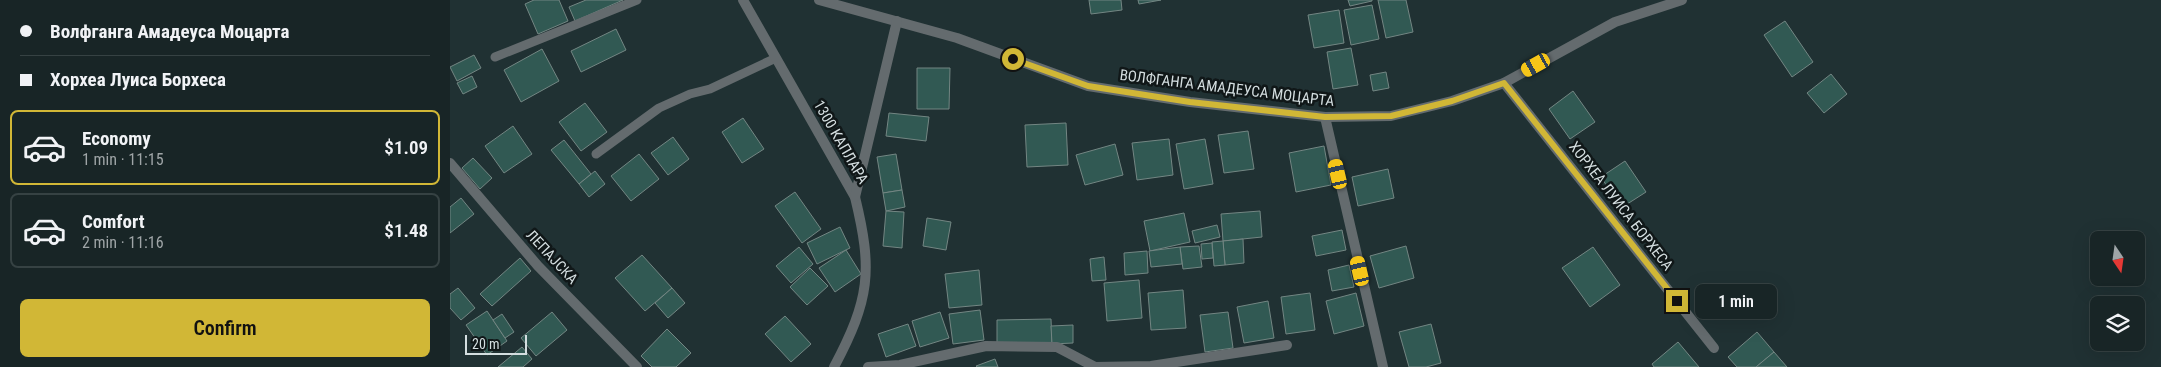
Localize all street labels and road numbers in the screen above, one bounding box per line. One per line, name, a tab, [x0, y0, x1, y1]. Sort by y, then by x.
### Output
street label: ВОЛФГАНГА АМАДЕУСА МОЦАРТА	[1119, 66, 1336, 110]
street label: 1300 КАПЛАРА	[810, 97, 872, 187]
street label: ХОРХЕА ЛУИСА БОРХЕСА	[1565, 138, 1677, 274]
street label: ЛЕПАЈСКА	[522, 226, 582, 288]

